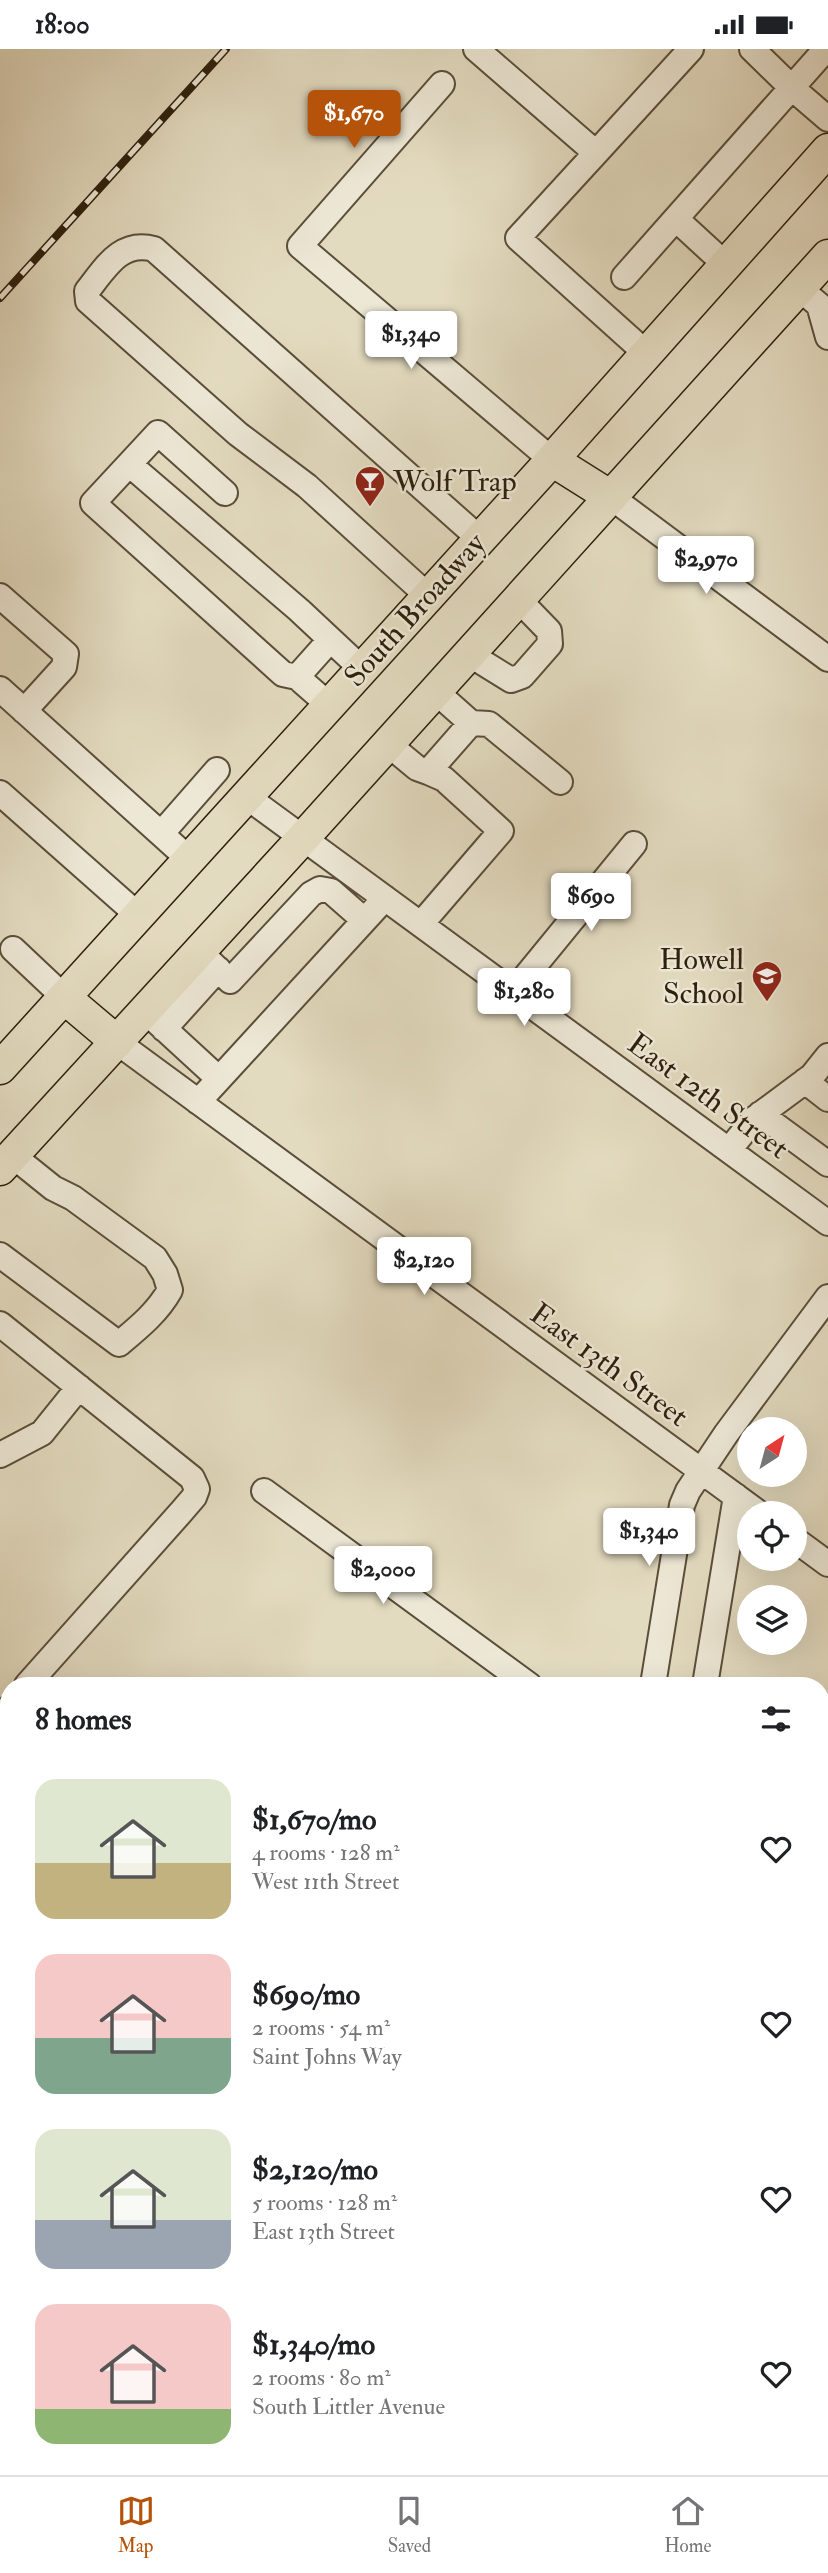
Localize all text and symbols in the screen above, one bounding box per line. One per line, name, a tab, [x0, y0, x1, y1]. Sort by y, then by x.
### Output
text: 18:00	[35, 9, 90, 41]
pin: $1,670	[297, 91, 411, 150]
text: $1,670	[324, 98, 384, 127]
pin: $1,340	[354, 311, 468, 371]
text: $1,340	[381, 319, 441, 348]
place label: Wolf Trap	[392, 463, 517, 500]
bar icon: Wolf Trap	[353, 464, 387, 508]
street label: South Broadway	[336, 525, 494, 694]
pin: $2,970	[649, 537, 763, 596]
text: $2,970	[674, 544, 738, 573]
pin: $690	[550, 873, 632, 933]
text: $690	[567, 881, 615, 910]
place label: Howell School	[659, 941, 744, 1012]
school or university icon: Howell School	[750, 959, 784, 1003]
pin: $1,280	[467, 969, 581, 1028]
text: $1,280	[494, 976, 554, 1005]
street label: East 12th Street	[620, 1025, 796, 1167]
pin: $2,120	[367, 1237, 481, 1297]
text: $2,120	[393, 1245, 455, 1274]
street label: East 13th Street	[523, 1295, 696, 1435]
north arrow	[737, 1417, 807, 1487]
map controls	[737, 1417, 807, 1655]
button: locate	[737, 1501, 807, 1571]
pin: $1,340	[592, 1509, 706, 1568]
text: $1,340	[619, 1516, 679, 1545]
pin: $2,000	[326, 1547, 440, 1606]
text: $2,000	[350, 1554, 416, 1583]
button: layers	[737, 1585, 807, 1655]
icon: filters	[757, 1700, 795, 1738]
text: 8 homes	[35, 1701, 132, 1738]
text: $1,670/mo	[252, 1801, 376, 1838]
icon: home	[91, 1807, 175, 1891]
icon: heart	[757, 1830, 795, 1868]
text: 4 rooms · 128 m²	[252, 1838, 400, 1867]
text: West 11th Street	[252, 1867, 399, 1896]
text: $690/mo	[252, 1976, 360, 2013]
icon: home	[91, 1982, 175, 2066]
icon: heart	[757, 2005, 795, 2043]
text: 2 rooms · 54 m²	[252, 2013, 390, 2042]
text: Saint Johns Way	[252, 2042, 402, 2071]
text: $2,120/mo	[252, 2151, 378, 2188]
icon: home	[91, 2157, 175, 2241]
icon: heart	[757, 2180, 795, 2218]
text: 5 rooms · 128 m²	[252, 2188, 397, 2217]
text: East 13th Street	[252, 2217, 395, 2246]
text: $1,340/mo	[252, 2326, 375, 2363]
icon: home	[91, 2332, 175, 2416]
icon: heart	[757, 2355, 795, 2393]
text: 2 rooms · 80 m²	[252, 2363, 391, 2392]
text: South Littler Avenue	[252, 2392, 445, 2421]
tab: Map	[117, 2492, 155, 2558]
tab: Saved	[388, 2492, 431, 2558]
tab: Home	[664, 2492, 711, 2558]

